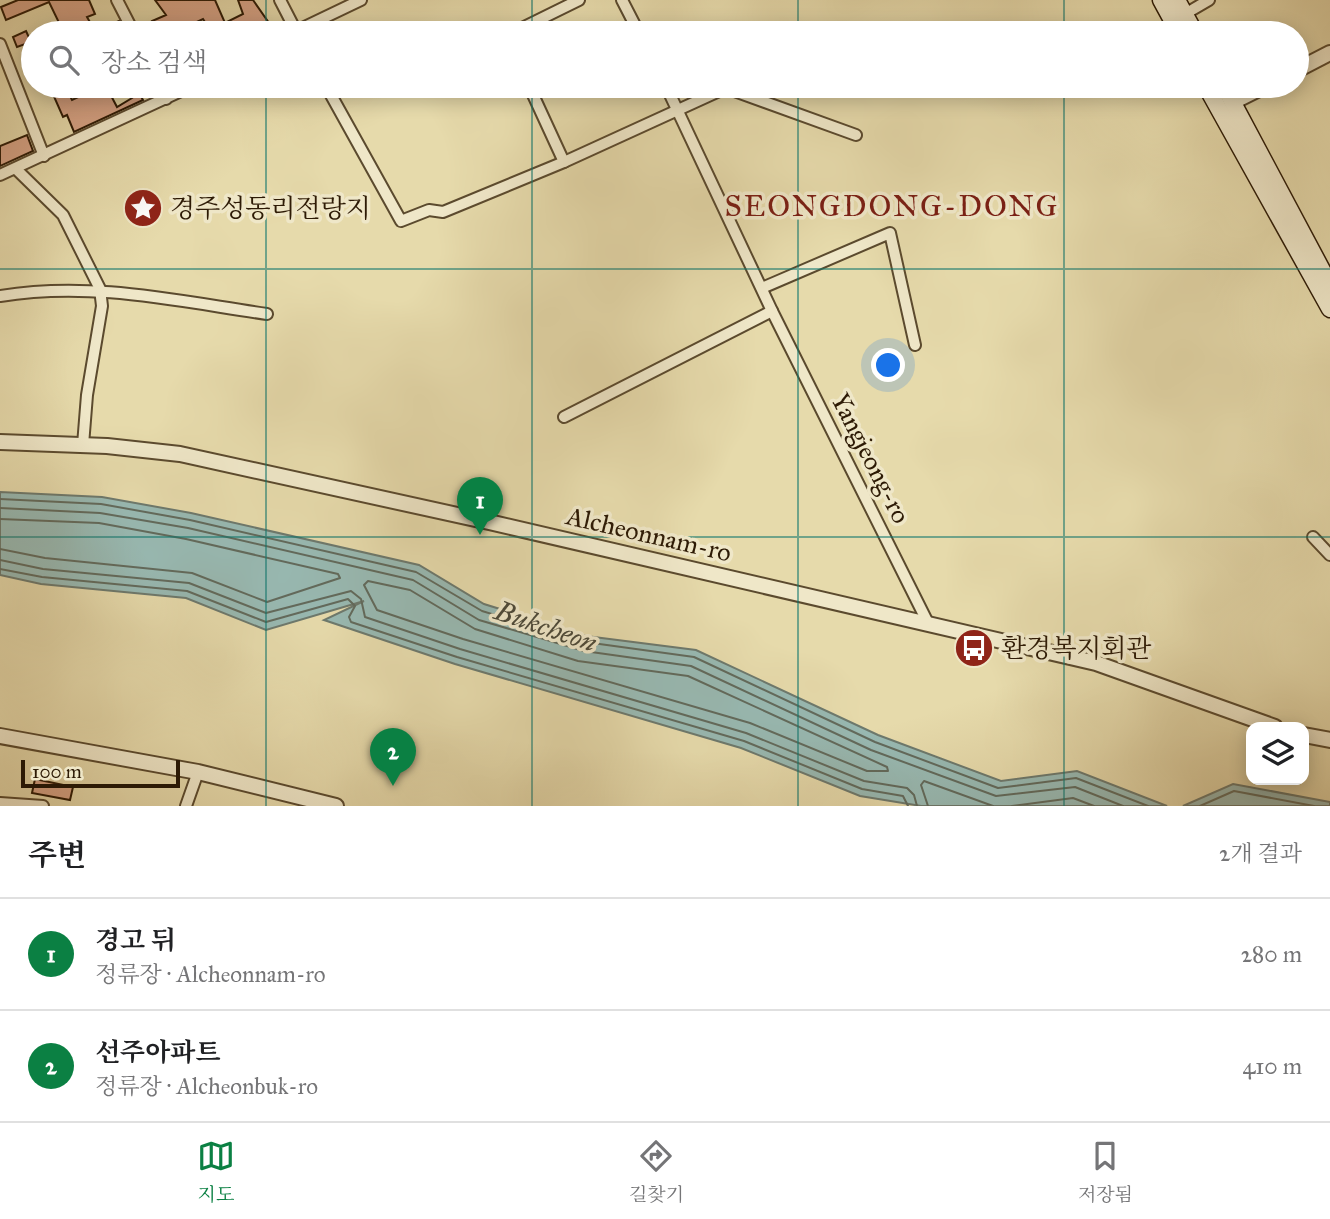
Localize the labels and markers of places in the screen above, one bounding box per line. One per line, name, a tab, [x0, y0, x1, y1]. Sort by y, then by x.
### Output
place icon: 경주성동리전랑지	[122, 187, 164, 229]
place label: 경주성동리전랑지	[170, 192, 371, 224]
pin: 1	[457, 477, 503, 535]
bus stop icon: 환경복지회관	[953, 627, 995, 669]
place label: 환경복지회관	[1001, 632, 1152, 664]
pin: 2	[370, 728, 416, 786]

